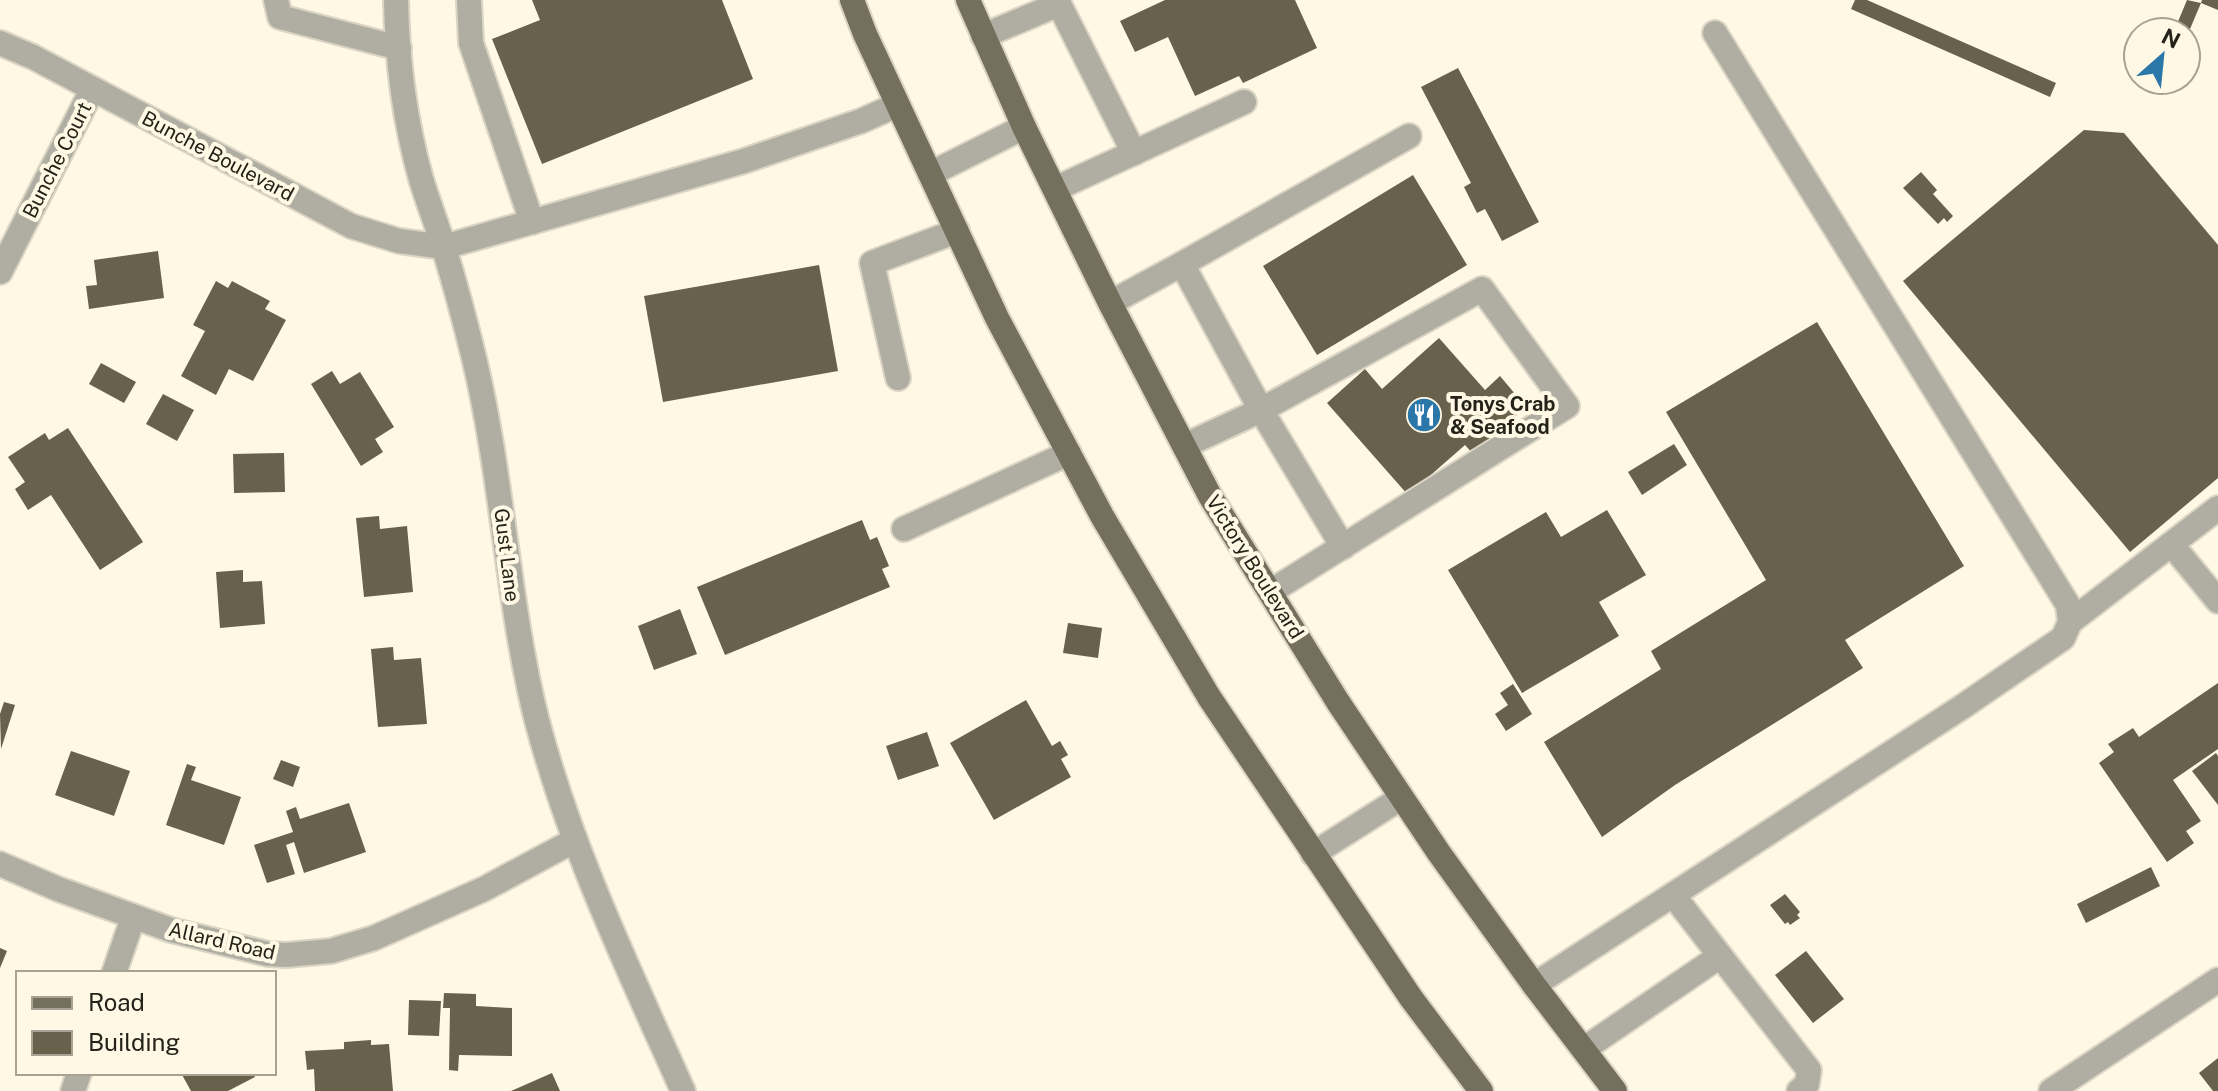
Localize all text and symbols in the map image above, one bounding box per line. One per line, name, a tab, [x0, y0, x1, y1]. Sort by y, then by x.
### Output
north arrow	[2122, 16, 2202, 96]
text: N	[2158, 23, 2185, 54]
street label: Bunche Court	[17, 98, 97, 222]
street label: Bunche Boulevard	[138, 106, 298, 206]
place label: Tonys Crab & Seafood	[1450, 392, 1556, 439]
restaurant icon: Tonys Crab & Seafood	[1405, 396, 1443, 434]
street label: Victory Boulevard	[1201, 491, 1309, 643]
street label: Gust Lane	[489, 507, 525, 603]
street label: Allard Road	[166, 917, 278, 965]
legend	[16, 971, 276, 1075]
text: Road	[88, 988, 145, 1016]
text: Building	[88, 1028, 180, 1056]

